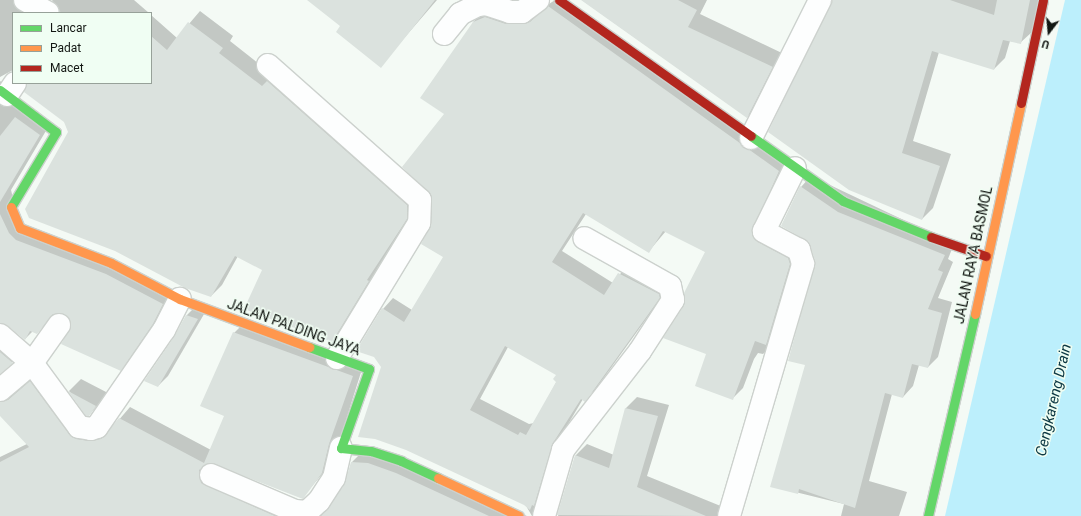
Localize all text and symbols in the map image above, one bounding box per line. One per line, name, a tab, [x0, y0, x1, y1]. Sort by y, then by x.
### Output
legend	[12, 12, 152, 84]
north arrow	[1029, 12, 1069, 52]
text: Lancar	[50, 21, 87, 35]
text: U	[1040, 37, 1051, 51]
text: Padat	[50, 41, 81, 55]
text: Macet	[50, 61, 84, 75]
street label: JALAN RAYA BASMOL	[950, 185, 996, 325]
street label: JALAN PALDING JAYA	[225, 295, 363, 359]
water label: Cengkareng Drain	[1032, 342, 1076, 458]

